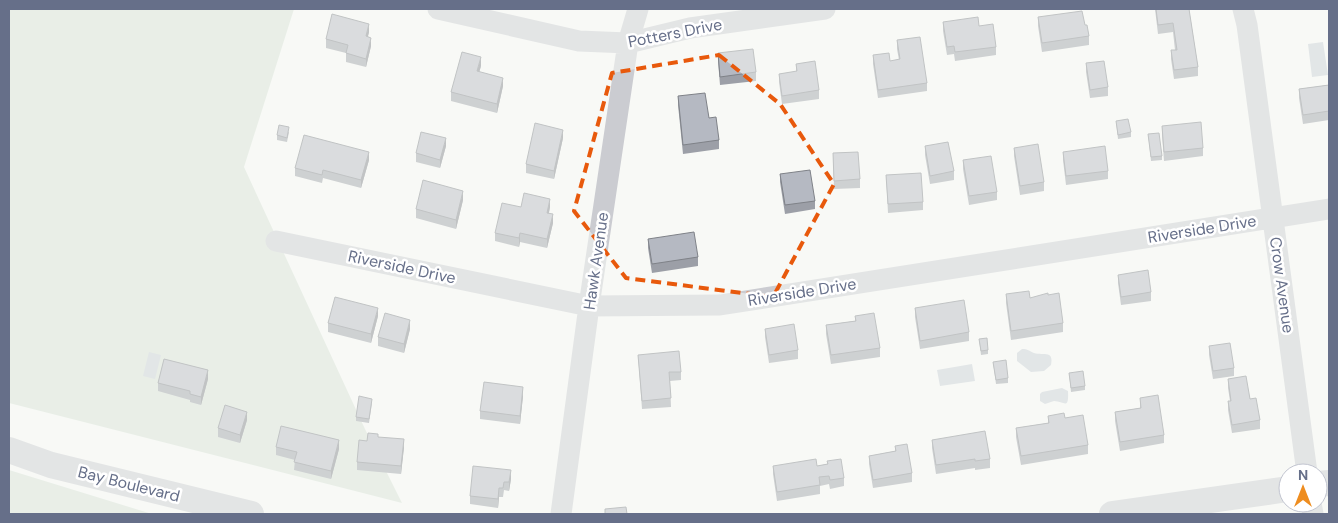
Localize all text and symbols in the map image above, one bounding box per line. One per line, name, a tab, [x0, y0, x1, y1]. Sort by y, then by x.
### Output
street label: Potters Drive	[626, 14, 724, 52]
street label: Riverside Drive	[1146, 210, 1258, 248]
street label: Hawk Avenue	[579, 211, 613, 311]
street label: Crow Avenue	[1265, 235, 1299, 335]
street label: Riverside Drive	[346, 245, 458, 289]
street label: Riverside Drive	[746, 273, 858, 311]
street label: Bay Boulevard	[76, 461, 182, 507]
north arrow	[1278, 463, 1328, 513]
text: N	[1298, 466, 1308, 484]

